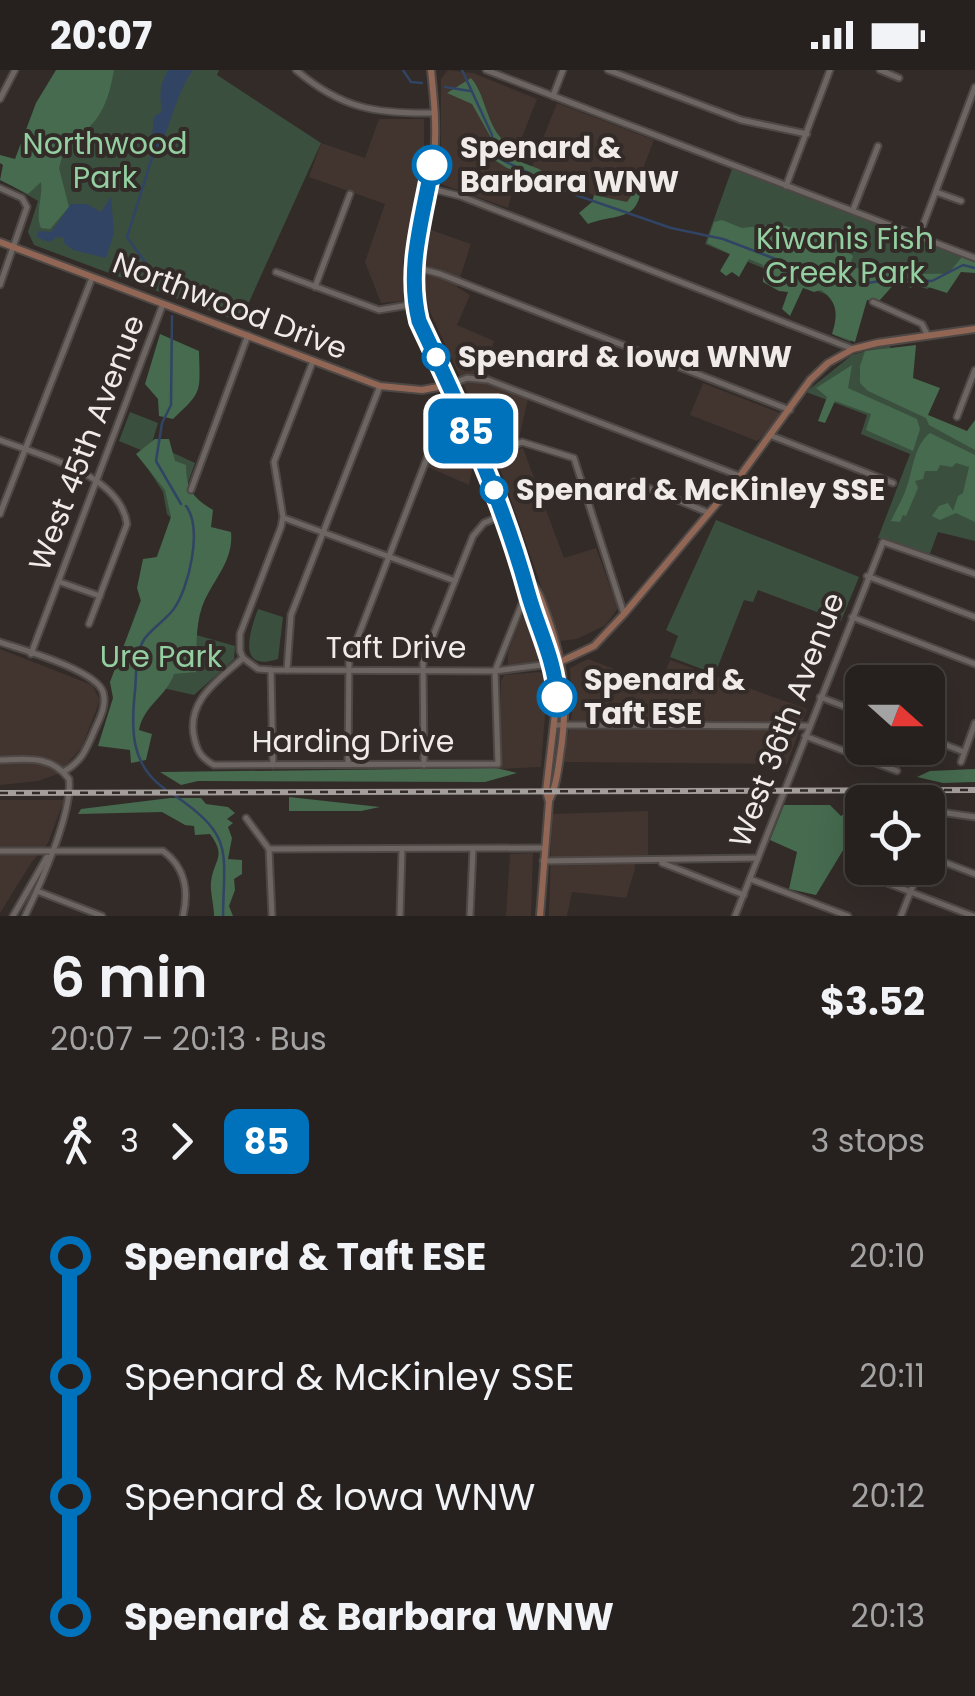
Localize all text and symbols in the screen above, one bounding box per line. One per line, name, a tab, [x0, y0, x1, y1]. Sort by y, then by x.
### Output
text: 20:07	[50, 9, 152, 62]
park label: Northwood Park	[23, 122, 187, 199]
place label: Spenard & Barbara WNW	[460, 126, 679, 203]
marker: Spenard & Barbara WNW	[413, 146, 451, 184]
park label: Kiwanis Fish Creek Park	[756, 217, 934, 294]
street label: Northwood Drive	[107, 241, 354, 370]
street label: West 45th Avenue	[18, 309, 155, 577]
place label: Spenard & Iowa WNW	[458, 335, 792, 378]
marker: Spenard & Iowa WNW	[423, 344, 449, 370]
line badge: 85	[426, 398, 516, 464]
text: 85	[448, 407, 494, 456]
place label: Spenard & McKinley SSE	[516, 468, 885, 511]
marker: Spenard & McKinley SSE	[481, 477, 507, 503]
street label: West 36th Avenue	[718, 586, 855, 854]
street label: Taft Drive	[326, 626, 466, 669]
park label: Ure Park	[100, 635, 223, 678]
place label: Spenard & Taft ESE	[584, 658, 745, 735]
north arrow	[845, 665, 945, 765]
map controls	[845, 665, 945, 885]
marker: Spenard & Taft ESE	[538, 678, 576, 716]
street label: Harding Drive	[252, 720, 454, 763]
button: locate	[845, 785, 945, 885]
text: 6 min	[50, 939, 208, 1016]
text: $3.52	[820, 975, 925, 1028]
text: 20:07 – 20:13 · Bus	[50, 1016, 327, 1061]
icon: walk	[50, 1114, 105, 1169]
icon: forward	[154, 1114, 209, 1169]
text: 85	[244, 1117, 289, 1166]
text: 3	[120, 1118, 139, 1163]
text: 3 stops	[810, 1118, 925, 1163]
text: Spenard & Taft ESE	[124, 1230, 486, 1283]
text: 20:10	[849, 1233, 925, 1278]
text: Spenard & McKinley SSE	[124, 1350, 575, 1403]
text: 20:11	[859, 1353, 925, 1398]
text: Spenard & Iowa WNW	[124, 1470, 535, 1523]
text: 20:12	[851, 1473, 925, 1518]
text: Spenard & Barbara WNW	[124, 1590, 614, 1643]
text: 20:13	[851, 1593, 925, 1638]

